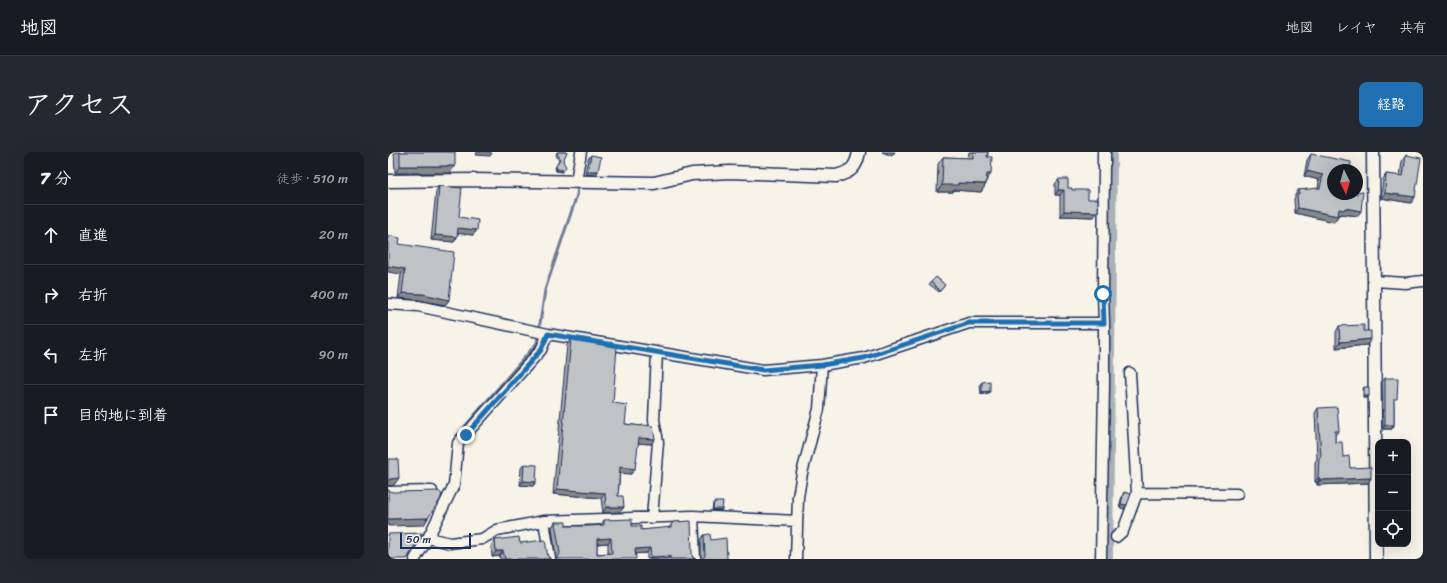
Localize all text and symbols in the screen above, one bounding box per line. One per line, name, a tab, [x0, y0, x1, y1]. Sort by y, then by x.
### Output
text: 地図	[20, 11, 58, 44]
text: 地図	[1286, 15, 1314, 40]
text: レイヤ	[1336, 15, 1377, 40]
text: 共有	[1399, 15, 1427, 40]
text: アクセス	[24, 80, 134, 129]
button: 経路	[1359, 82, 1423, 127]
text: 7 分	[40, 163, 71, 193]
north arrow	[1327, 164, 1363, 200]
text: 徒歩 · 510 m	[277, 167, 348, 190]
text: 直進	[78, 222, 108, 248]
text: 20 m	[319, 223, 348, 246]
icon: ahead	[40, 224, 62, 246]
text: 右折	[78, 282, 108, 308]
text: 400 m	[310, 283, 348, 306]
icon: right	[40, 284, 62, 306]
route start	[1094, 285, 1112, 303]
text: 左折	[78, 342, 108, 368]
text: 90 m	[318, 343, 348, 366]
icon: left	[40, 344, 62, 366]
text: 目的地に到着	[78, 402, 168, 428]
icon: arrive	[40, 404, 62, 426]
route end	[457, 426, 475, 444]
map controls	[1375, 439, 1411, 547]
button: +	[1375, 439, 1411, 475]
button: −	[1375, 475, 1411, 511]
button: locate	[1375, 511, 1411, 547]
text: 50 m	[406, 530, 431, 549]
scale bar	[400, 531, 471, 550]

